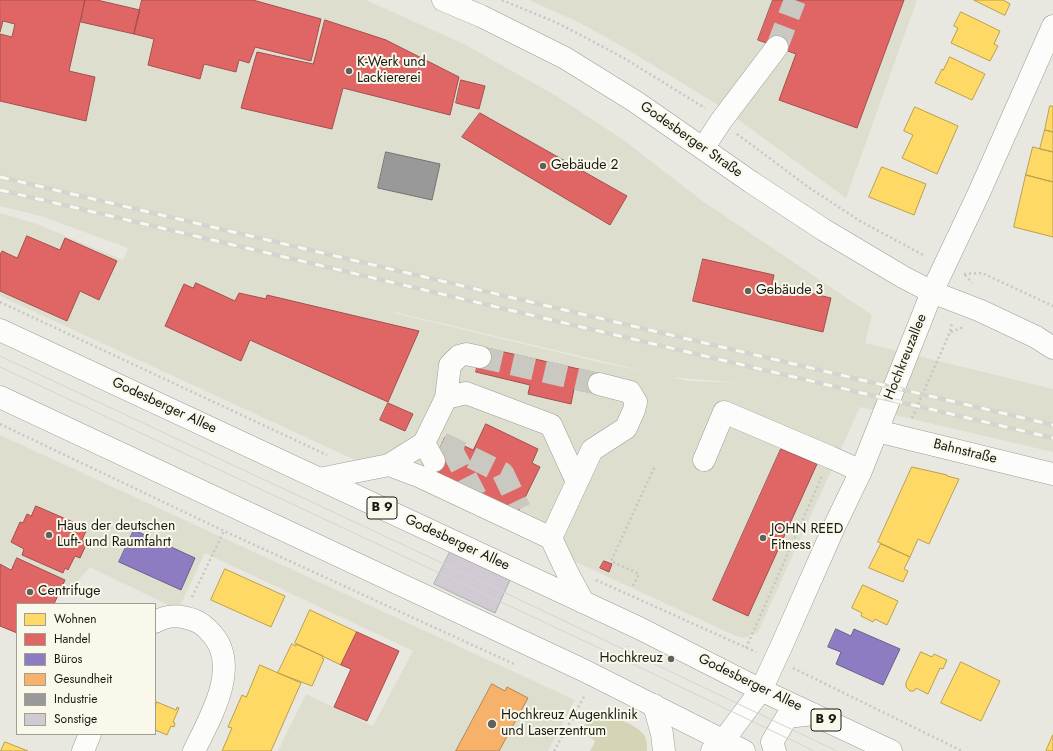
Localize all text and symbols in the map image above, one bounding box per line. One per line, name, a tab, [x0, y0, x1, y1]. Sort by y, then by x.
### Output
place label: K-Werk und Lackiererei	[357, 55, 426, 88]
marker: K-Werk und Lackiererei	[344, 66, 354, 76]
street label: Godesberger Straße	[637, 98, 745, 182]
place label: Gebäude 2	[551, 158, 619, 174]
marker: Gebäude 2	[538, 161, 548, 171]
place label: Gebäude 3	[756, 283, 823, 299]
marker: Gebäude 3	[743, 286, 753, 296]
street label: Hochkreuzallee	[881, 312, 931, 402]
street label: Godesberger Allee	[109, 374, 219, 438]
street label: Bahnstraße	[931, 436, 999, 468]
road number: B 9	[367, 497, 397, 519]
street label: Godesberger Allee	[402, 511, 512, 575]
place label: Haus der deutschen Luft- und Raumfahrt	[57, 519, 175, 552]
place label: JOHN REED Fitness	[771, 522, 843, 554]
marker: Haus der deutschen Luft- und Raumfahrt	[44, 530, 54, 540]
marker: JOHN REED Fitness	[758, 533, 768, 543]
place label: Centrifuge	[38, 584, 100, 600]
marker: Centrifuge	[25, 587, 35, 597]
legend	[16, 603, 156, 735]
text: Wohnen	[54, 610, 97, 628]
text: Handel	[54, 630, 90, 648]
text: Büros	[54, 650, 82, 668]
place label: Hochkreuz	[600, 651, 663, 667]
street label: Godesberger Allee	[695, 651, 805, 715]
marker: Hochkreuz	[666, 654, 676, 664]
text: Gesundheit	[54, 670, 112, 688]
text: Industrie	[54, 690, 98, 708]
place label: Hochkreuz Augenklinik und Laserzentrum	[501, 708, 638, 740]
road number: B 9	[811, 709, 841, 731]
text: Sonstige	[54, 710, 97, 728]
marker: Hochkreuz Augenklinik und Laserzentrum	[486, 718, 498, 730]

